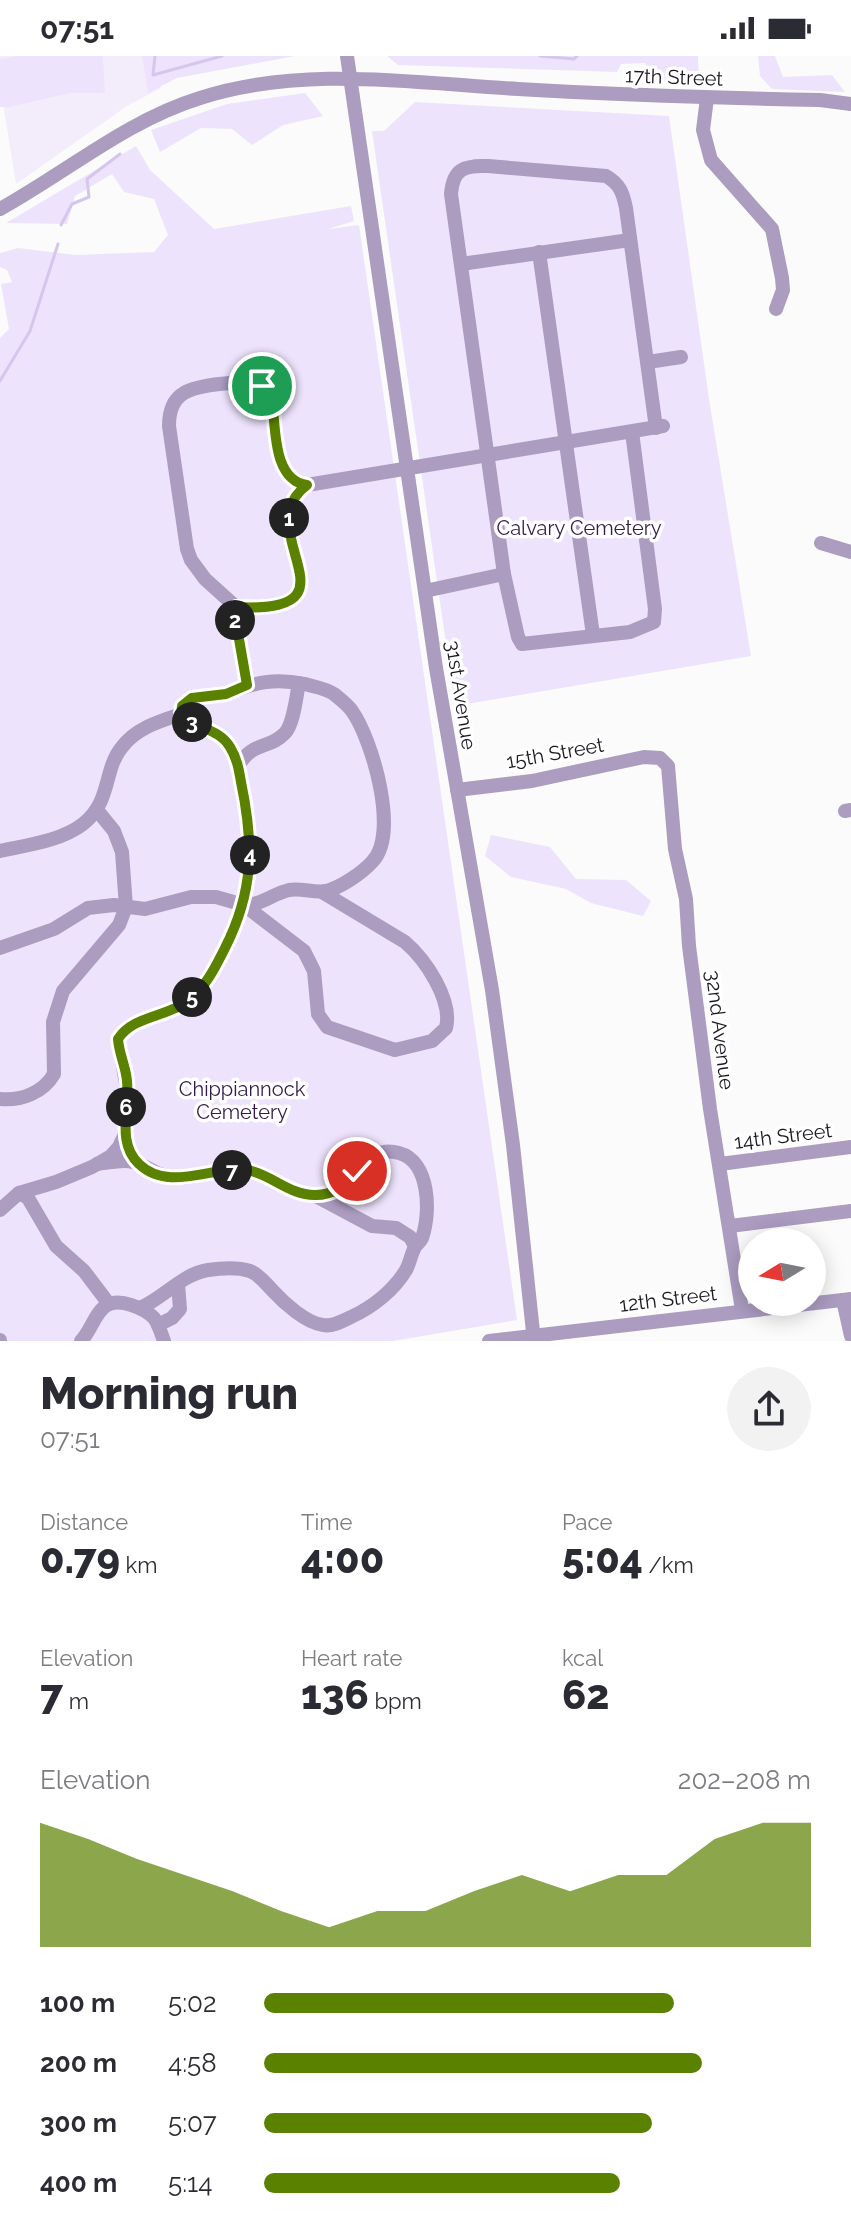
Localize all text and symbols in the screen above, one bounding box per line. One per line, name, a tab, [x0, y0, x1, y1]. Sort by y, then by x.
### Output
text: 07:51	[40, 11, 114, 46]
street label: 17th Street	[625, 63, 724, 91]
pin	[228, 352, 296, 420]
icon: arrive	[240, 364, 284, 408]
pin: 1	[269, 498, 309, 538]
text: 1	[284, 505, 294, 531]
park label: Calvary Cemetery	[496, 516, 662, 540]
pin: 2	[215, 600, 255, 640]
text: 2	[229, 607, 241, 633]
street label: 31st Avenue	[441, 639, 482, 752]
pin: 3	[172, 702, 212, 742]
text: 3	[186, 709, 198, 735]
street label: 15th Street	[504, 733, 606, 773]
pin: 4	[230, 835, 270, 875]
text: 4	[244, 842, 256, 868]
street label: 32nd Avenue	[701, 969, 739, 1091]
pin: 5	[172, 977, 212, 1017]
text: 5	[186, 984, 198, 1010]
park label: Chippiannock Cemetery	[179, 1077, 306, 1124]
pin: 6	[106, 1087, 146, 1127]
text: 6	[119, 1094, 133, 1120]
street label: 14th Street	[733, 1118, 834, 1154]
pin	[323, 1137, 391, 1205]
icon: check	[335, 1149, 379, 1193]
pin: 7	[212, 1150, 252, 1190]
text: 7	[226, 1157, 238, 1183]
north arrow	[738, 1228, 826, 1316]
map controls	[738, 1228, 826, 1316]
street label: 12th Street	[618, 1281, 718, 1317]
button: share	[727, 1367, 811, 1451]
text: Morning run	[40, 1368, 298, 1419]
text: 07:51	[40, 1424, 100, 1454]
text: Distance	[40, 1509, 128, 1535]
text: Time	[301, 1509, 352, 1535]
text: Pace	[562, 1509, 612, 1535]
text: 0.79	[40, 1535, 120, 1582]
text: 4:00	[301, 1535, 384, 1582]
text: 5:04	[562, 1535, 643, 1582]
text: km	[120, 1552, 158, 1578]
text: /km	[643, 1552, 694, 1578]
text: Elevation	[40, 1645, 133, 1671]
text: Heart rate	[301, 1645, 402, 1671]
text: kcal	[562, 1645, 603, 1671]
text: 7	[40, 1671, 63, 1718]
text: 136	[301, 1671, 369, 1718]
text: 62	[562, 1671, 610, 1718]
text: m	[63, 1688, 89, 1714]
text: bpm	[369, 1688, 422, 1714]
text: Elevation	[40, 1765, 150, 1795]
text: 202–208 m	[678, 1765, 811, 1795]
text: 100 m	[40, 1988, 115, 2018]
text: 5:02	[168, 1988, 217, 2018]
text: 200 m	[40, 2048, 117, 2078]
text: 4:58	[168, 2048, 217, 2078]
text: 300 m	[40, 2108, 117, 2138]
text: 5:07	[168, 2108, 217, 2138]
text: 400 m	[40, 2168, 117, 2198]
text: 5:14	[168, 2168, 212, 2198]

